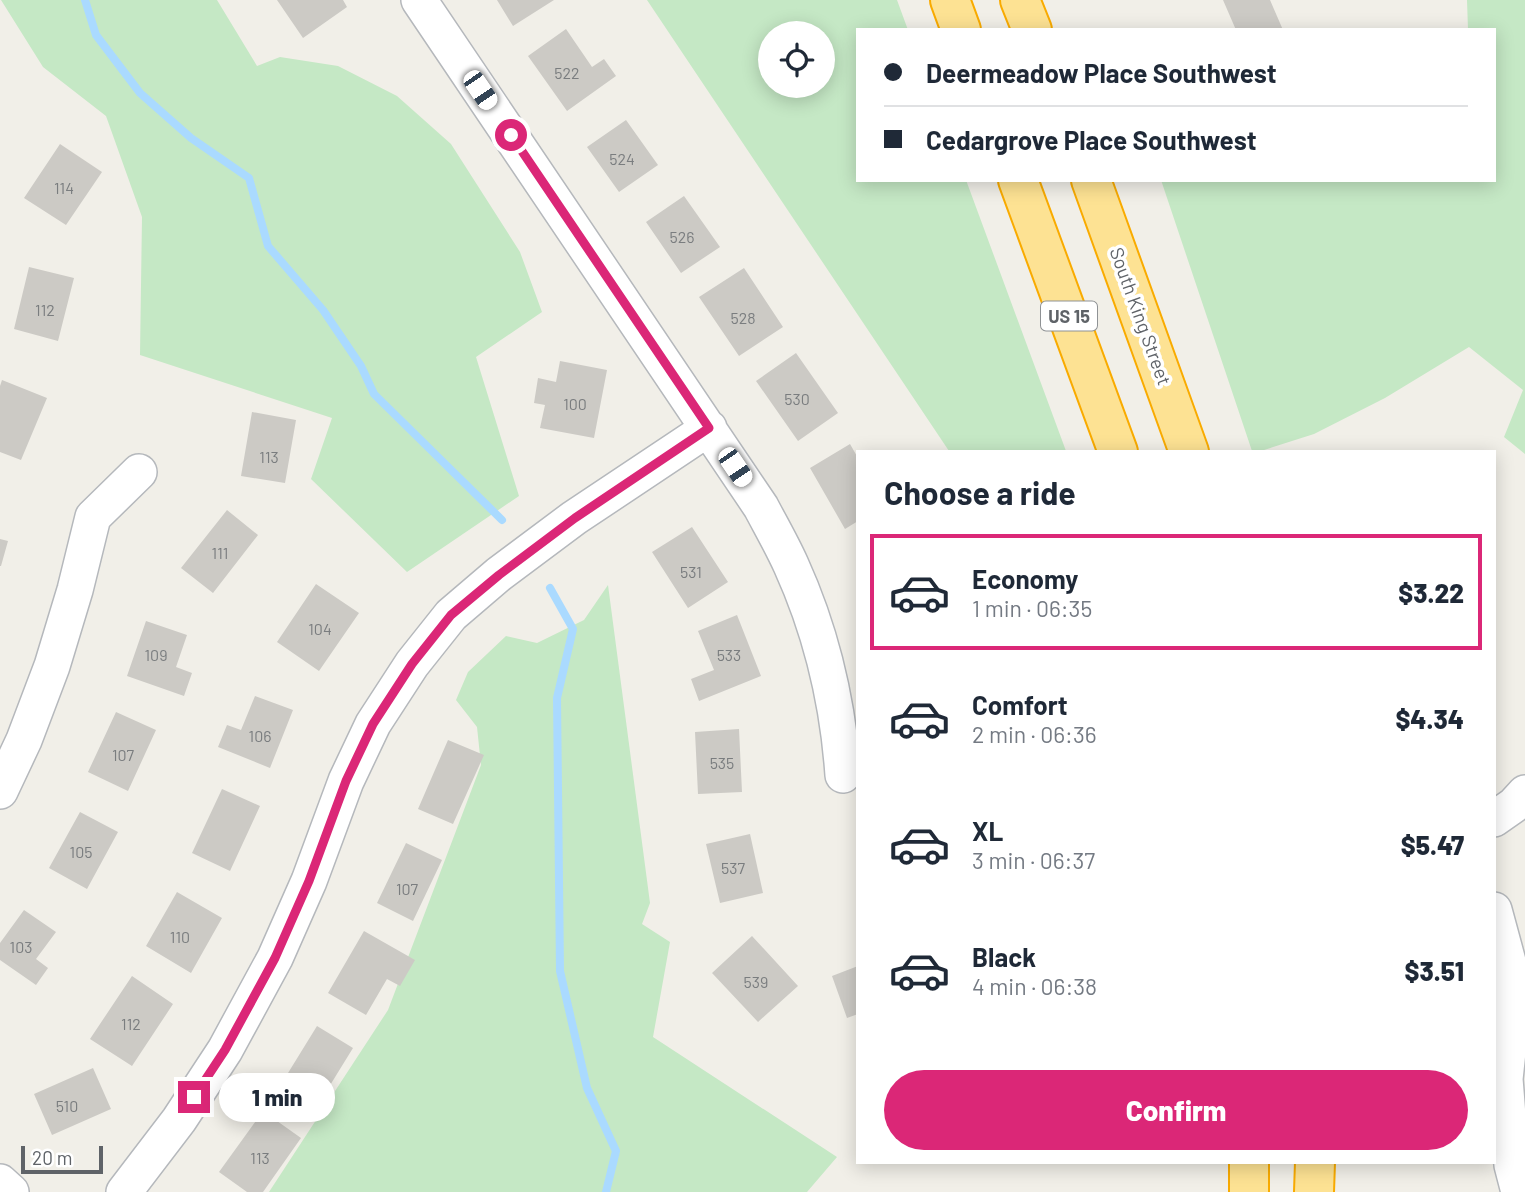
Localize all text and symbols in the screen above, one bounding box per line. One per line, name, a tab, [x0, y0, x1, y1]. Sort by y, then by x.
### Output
map controls	[758, 21, 835, 98]
button: locate	[758, 21, 835, 98]
text: Deermeadow Place Southwest	[926, 57, 1277, 88]
house number: 522	[554, 63, 580, 82]
car	[460, 67, 501, 113]
route start	[495, 119, 527, 151]
text: Cedargrove Place Southwest	[926, 124, 1257, 155]
house number: 524	[609, 149, 635, 168]
house number: 114	[54, 178, 74, 197]
house number: 526	[669, 227, 695, 246]
street label: South King Street	[1105, 244, 1177, 388]
house number: 112	[35, 300, 55, 319]
road number: US 15	[1041, 302, 1097, 330]
house number: 528	[730, 308, 756, 327]
house number: 530	[784, 389, 810, 408]
house number: 100	[563, 394, 587, 413]
car	[715, 444, 756, 490]
house number: 113	[259, 447, 279, 466]
text: Choose a ride	[884, 473, 1076, 511]
house number: 111	[212, 543, 228, 562]
icon: car	[888, 561, 951, 624]
house number: 531	[680, 562, 702, 581]
text: Economy	[972, 563, 1078, 594]
text: $3.22	[1398, 577, 1464, 608]
text: 1 min · 06:35	[972, 594, 1092, 622]
house number: 104	[308, 619, 332, 638]
house number: 109	[145, 645, 167, 664]
house number: 533	[717, 645, 741, 664]
icon: car	[888, 687, 951, 750]
text: Comfort	[972, 689, 1068, 720]
text: $4.34	[1395, 703, 1464, 734]
text: 2 min · 06:36	[972, 720, 1097, 748]
house number: 106	[249, 726, 271, 745]
house number: 107	[112, 745, 135, 764]
house number: 535	[710, 753, 734, 772]
icon: car	[888, 813, 951, 876]
text: XL	[972, 815, 1003, 846]
text: $5.47	[1401, 829, 1464, 860]
house number: 105	[70, 842, 92, 861]
text: 3 min · 06:37	[972, 846, 1095, 874]
house number: 537	[721, 858, 745, 877]
house number: 107	[396, 879, 419, 898]
house number: 110	[170, 927, 190, 946]
house number: 103	[10, 937, 32, 956]
icon: car	[888, 939, 951, 1002]
text: Black	[972, 941, 1036, 972]
text: $3.51	[1405, 955, 1464, 986]
house number: 539	[744, 972, 768, 991]
text: 4 min · 06:38	[972, 972, 1097, 1000]
house number: 112	[121, 1014, 141, 1033]
button: Confirm	[884, 1070, 1468, 1150]
callout: 1 min	[218, 1072, 334, 1122]
route end	[178, 1081, 210, 1113]
text: 1 min	[252, 1083, 302, 1111]
house number: 510	[56, 1096, 78, 1115]
scale bar	[21, 1143, 103, 1175]
text: 20 m	[32, 1146, 72, 1169]
house number: 113	[250, 1148, 270, 1167]

